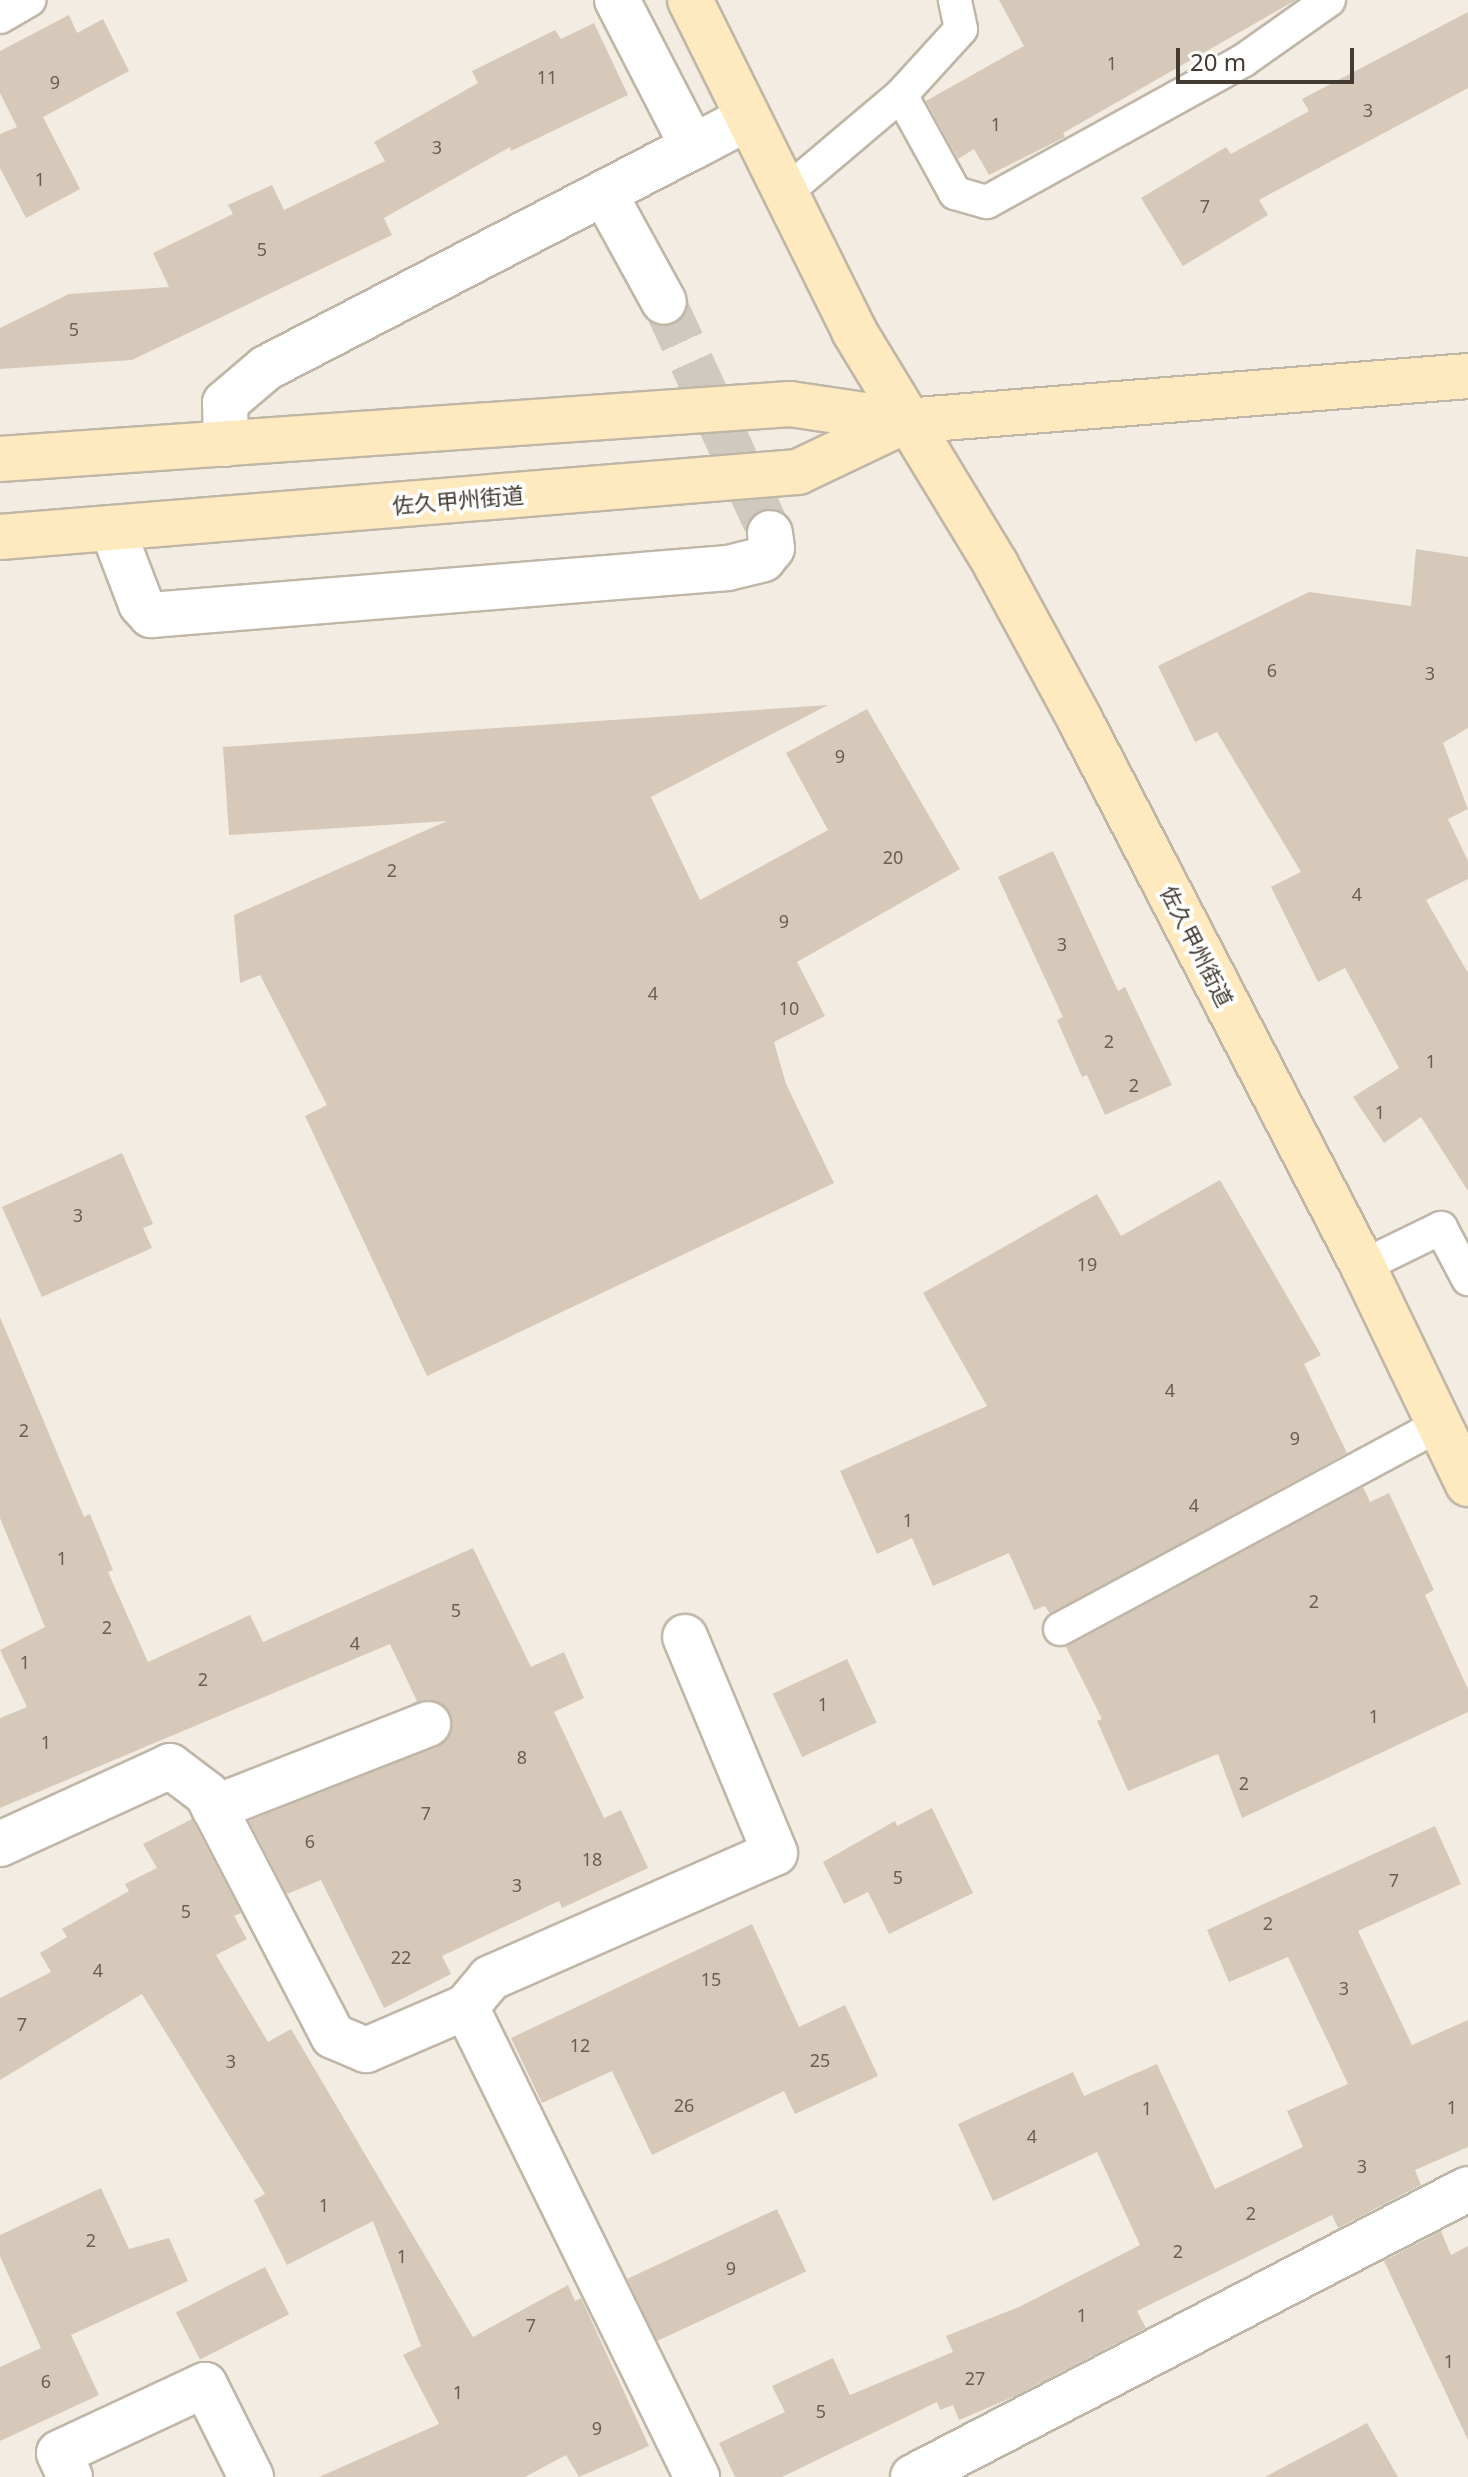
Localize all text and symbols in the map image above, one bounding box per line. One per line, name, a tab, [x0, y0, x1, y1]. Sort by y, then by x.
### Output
scale bar	[1180, 32, 1358, 82]
text: 20 m	[1190, 45, 1246, 78]
house number: 1	[1107, 52, 1117, 74]
house number: 11	[537, 66, 557, 88]
house number: 9	[50, 71, 60, 93]
house number: 3	[1363, 99, 1373, 121]
house number: 1	[991, 113, 1001, 135]
house number: 3	[432, 136, 442, 158]
house number: 1	[35, 168, 45, 190]
house number: 7	[1200, 195, 1210, 217]
house number: 5	[257, 238, 267, 260]
house number: 5	[69, 318, 79, 340]
street label: 佐久甲州街道	[391, 481, 525, 519]
house number: 6	[1267, 659, 1277, 681]
house number: 3	[1425, 662, 1435, 684]
house number: 9	[835, 745, 845, 767]
house number: 20	[883, 846, 903, 868]
house number: 2	[387, 859, 397, 881]
street label: 佐久甲州街道	[1155, 881, 1239, 1011]
house number: 4	[1352, 883, 1362, 905]
house number: 9	[779, 910, 789, 932]
house number: 3	[1057, 933, 1067, 955]
house number: 4	[648, 982, 658, 1004]
house number: 10	[779, 997, 799, 1019]
house number: 2	[1104, 1030, 1114, 1052]
house number: 1	[1426, 1050, 1436, 1072]
house number: 2	[1129, 1074, 1139, 1096]
house number: 1	[1375, 1101, 1385, 1123]
house number: 3	[73, 1204, 83, 1226]
house number: 19	[1077, 1253, 1097, 1275]
house number: 4	[1165, 1379, 1175, 1401]
house number: 2	[19, 1419, 29, 1441]
house number: 9	[1290, 1427, 1300, 1449]
house number: 4	[1189, 1494, 1199, 1516]
house number: 1	[903, 1509, 913, 1531]
house number: 1	[57, 1547, 67, 1569]
house number: 2	[1309, 1590, 1319, 1612]
house number: 5	[451, 1599, 461, 1621]
house number: 2	[102, 1616, 112, 1638]
house number: 4	[350, 1632, 360, 1654]
house number: 1	[20, 1651, 30, 1673]
house number: 2	[198, 1668, 208, 1690]
house number: 1	[818, 1693, 828, 1715]
house number: 1	[1369, 1705, 1379, 1727]
house number: 1	[41, 1731, 51, 1753]
house number: 8	[517, 1746, 527, 1768]
house number: 2	[1239, 1772, 1249, 1794]
house number: 7	[421, 1802, 431, 1824]
house number: 6	[305, 1830, 315, 1852]
house number: 18	[582, 1848, 602, 1870]
house number: 5	[893, 1866, 903, 1888]
house number: 7	[1389, 1869, 1399, 1891]
house number: 3	[512, 1874, 522, 1896]
house number: 5	[181, 1900, 191, 1922]
house number: 2	[1263, 1912, 1273, 1934]
house number: 22	[391, 1946, 411, 1968]
house number: 4	[93, 1959, 103, 1981]
house number: 15	[701, 1968, 721, 1990]
house number: 3	[1339, 1977, 1349, 1999]
house number: 7	[17, 2013, 27, 2035]
house number: 12	[570, 2034, 590, 2056]
house number: 25	[810, 2049, 830, 2071]
house number: 3	[226, 2050, 236, 2072]
house number: 26	[674, 2094, 694, 2116]
house number: 1	[1447, 2096, 1457, 2118]
house number: 1	[1142, 2097, 1152, 2119]
house number: 4	[1027, 2125, 1037, 2147]
house number: 3	[1357, 2155, 1367, 2177]
house number: 1	[319, 2194, 329, 2216]
house number: 2	[1246, 2202, 1256, 2224]
house number: 2	[86, 2229, 96, 2251]
house number: 2	[1173, 2240, 1183, 2262]
house number: 1	[397, 2245, 407, 2267]
house number: 9	[726, 2257, 736, 2279]
house number: 1	[1077, 2304, 1087, 2326]
house number: 7	[526, 2314, 536, 2336]
house number: 1	[1444, 2350, 1454, 2372]
house number: 27	[965, 2367, 985, 2389]
house number: 6	[41, 2370, 51, 2392]
house number: 1	[453, 2381, 463, 2403]
house number: 5	[816, 2400, 826, 2422]
house number: 9	[592, 2417, 602, 2439]

